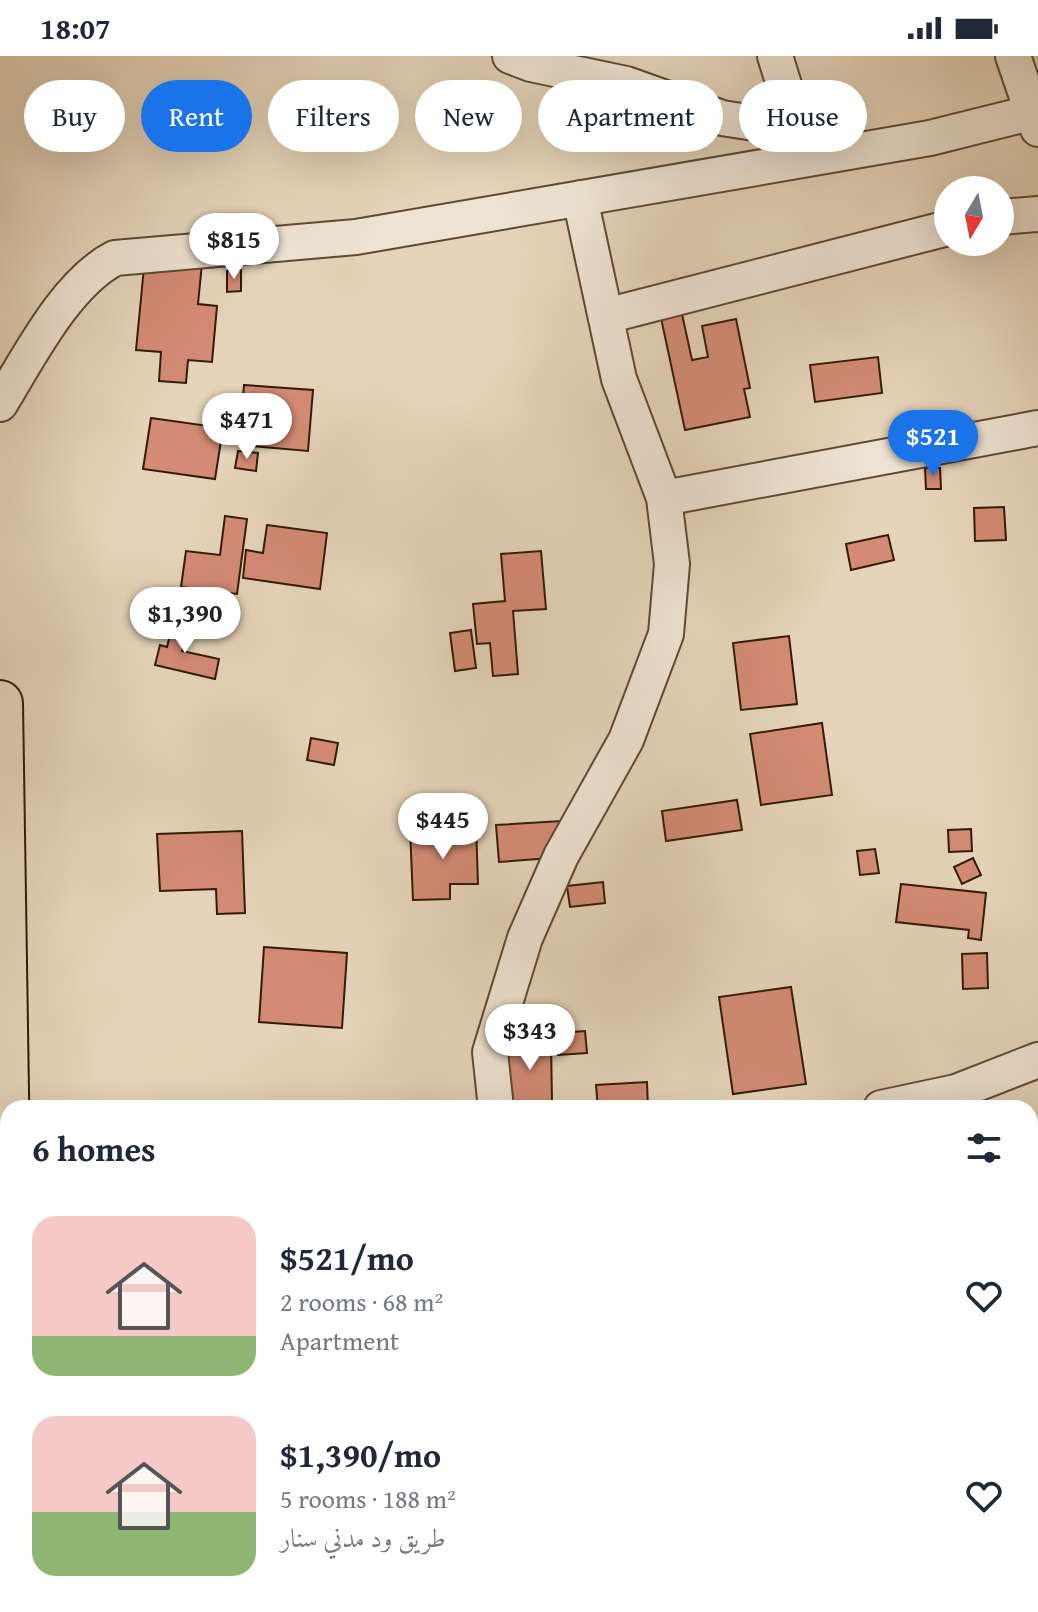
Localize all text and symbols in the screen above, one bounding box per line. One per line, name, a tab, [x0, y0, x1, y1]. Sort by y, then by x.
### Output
text: 18:07	[40, 6, 111, 50]
chip: Buy	[24, 80, 125, 152]
chip: Rent	[141, 80, 252, 152]
chip: Filters	[268, 80, 399, 152]
chip: New	[415, 80, 522, 152]
chip: Apartment	[538, 80, 723, 152]
chip: House	[739, 80, 867, 152]
north arrow	[934, 176, 1014, 256]
map controls	[934, 176, 1014, 256]
pin: $815	[187, 213, 281, 281]
text: $815	[207, 219, 261, 258]
pin: $471	[200, 393, 294, 461]
text: $471	[220, 399, 274, 438]
pin: $521	[886, 410, 980, 478]
text: $521	[906, 416, 960, 455]
pin: $1,390	[120, 587, 250, 655]
text: $1,390	[148, 593, 222, 632]
pin: $445	[396, 793, 490, 861]
text: $445	[416, 799, 470, 838]
pin: $343	[483, 1004, 577, 1072]
text: $343	[503, 1010, 557, 1049]
text: 6 homes	[32, 1124, 156, 1173]
icon: filters	[962, 1126, 1006, 1170]
text: $521/mo	[280, 1233, 414, 1282]
icon: home	[96, 1248, 192, 1344]
icon: heart	[962, 1274, 1006, 1318]
text: 2 rooms · 68 m²	[280, 1282, 443, 1321]
text: Apartment	[280, 1321, 399, 1360]
text: $1,390/mo	[280, 1430, 441, 1479]
icon: home	[96, 1448, 192, 1544]
icon: heart	[962, 1474, 1006, 1518]
text: 5 rooms · 188 m²	[280, 1479, 456, 1518]
text: طريق ود مدني سنار	[280, 1518, 446, 1557]

